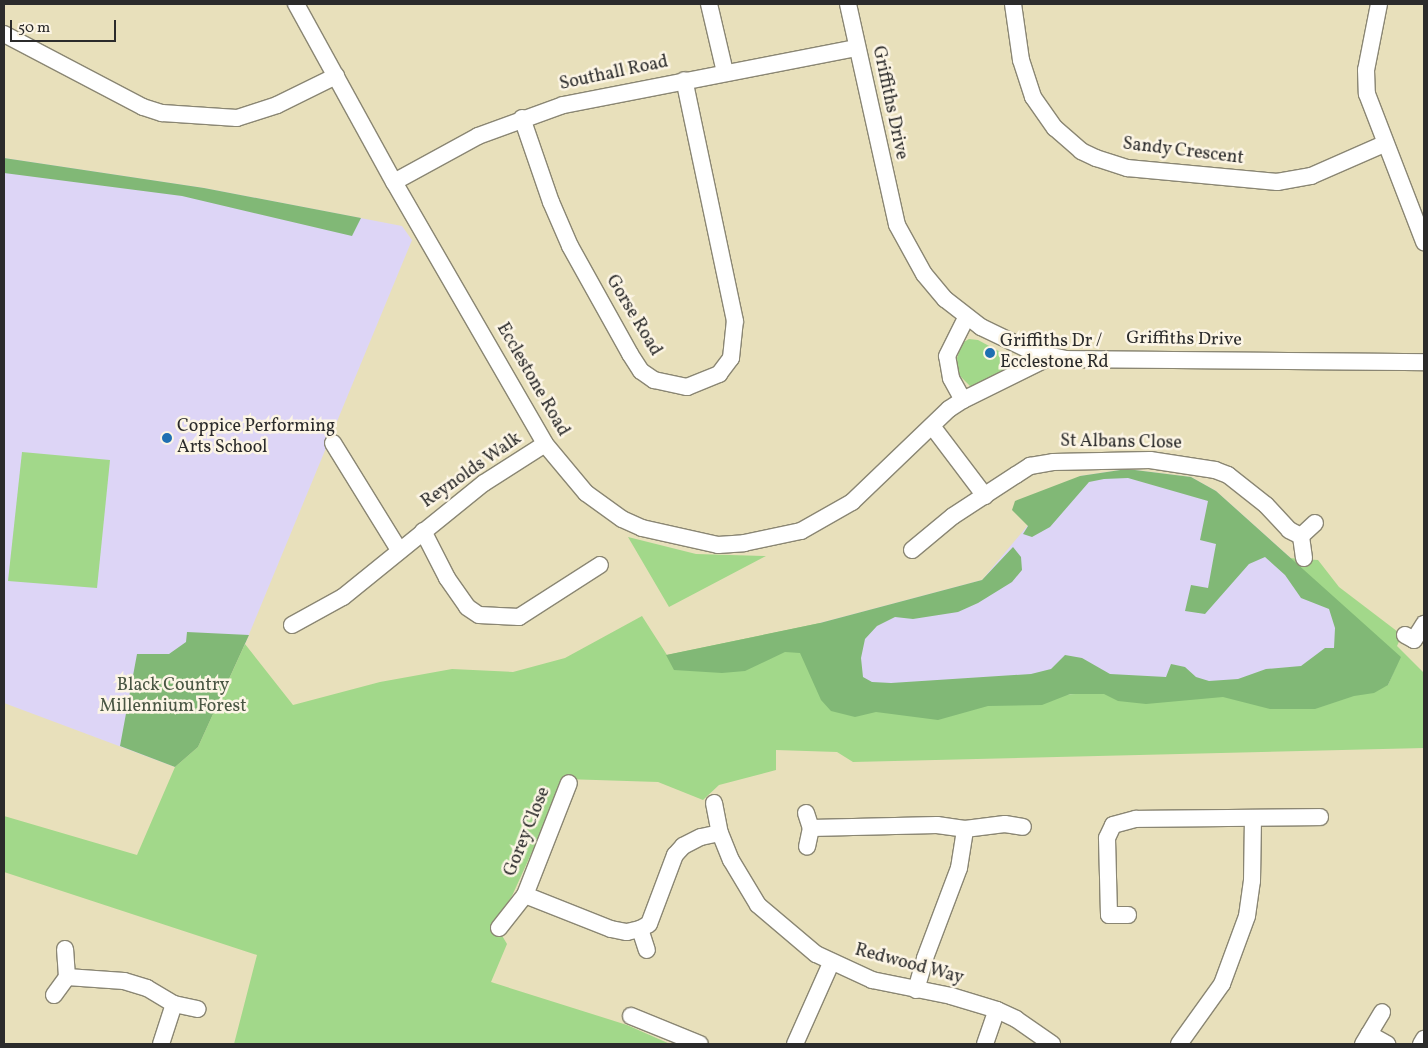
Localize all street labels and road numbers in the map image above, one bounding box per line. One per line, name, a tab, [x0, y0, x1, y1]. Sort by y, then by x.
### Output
street label: Griffiths Drive	[866, 44, 912, 162]
street label: Southall Road	[558, 52, 670, 96]
street label: Sandy Crescent	[1121, 134, 1245, 170]
street label: Gorse Road	[600, 272, 666, 360]
street label: Ecclestone Road	[491, 319, 573, 441]
street label: Griffiths Drive	[1126, 328, 1242, 352]
street label: Reynolds Walk	[417, 428, 527, 514]
street label: St Albans Close	[1060, 431, 1182, 455]
street label: Gorey Close	[500, 784, 556, 880]
street label: Redwood Way	[852, 940, 966, 990]

